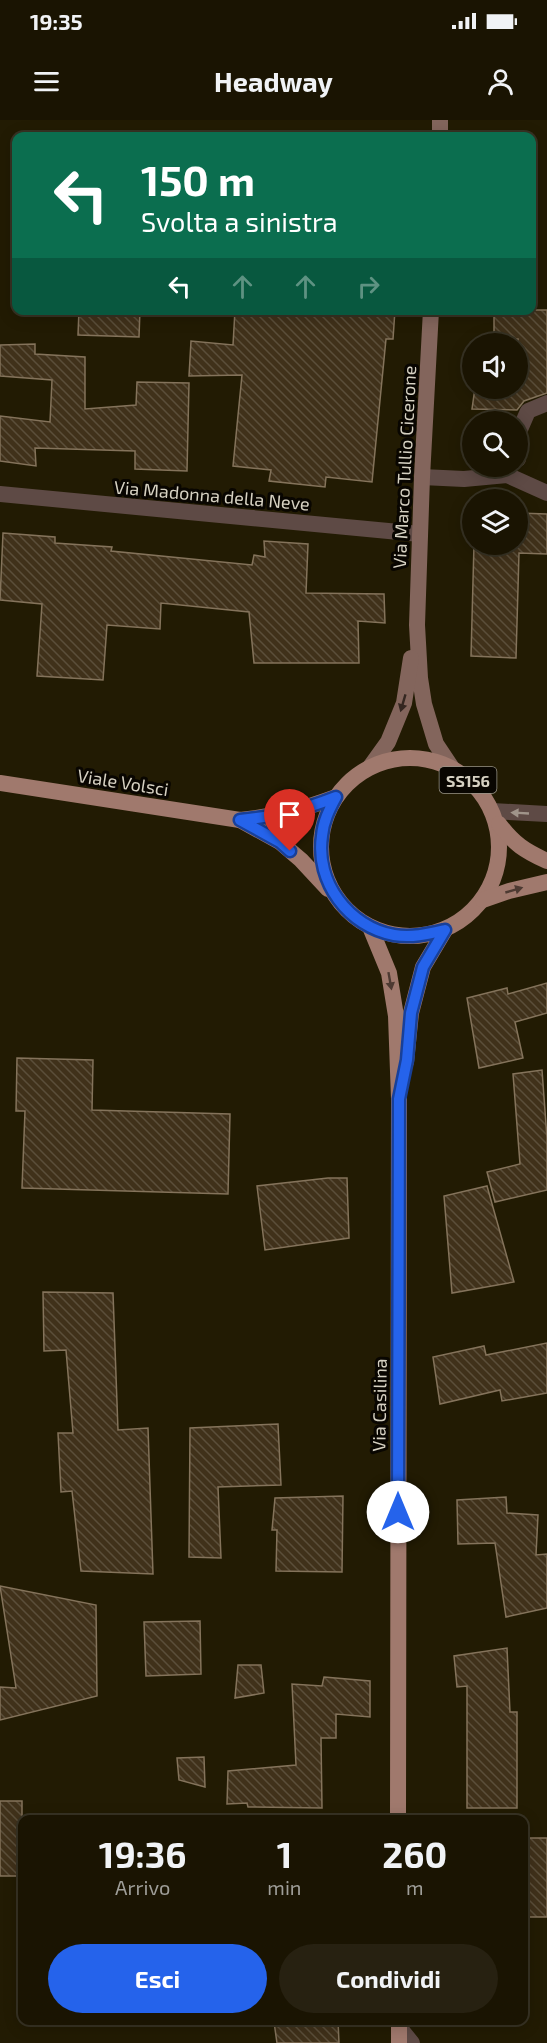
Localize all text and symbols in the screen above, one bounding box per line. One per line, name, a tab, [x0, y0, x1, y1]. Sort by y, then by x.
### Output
text: 19:35	[30, 8, 83, 34]
icon: menu	[30, 65, 63, 98]
text: Headway	[214, 65, 333, 97]
icon: person	[484, 65, 517, 98]
text: 150 m	[141, 154, 255, 204]
icon: left	[42, 156, 120, 234]
text: Svolta a sinistra	[141, 205, 338, 237]
icon: left	[163, 270, 196, 303]
icon: ahead	[226, 270, 259, 303]
icon: ahead	[289, 270, 322, 303]
icon: right	[352, 270, 385, 303]
map controls	[462, 333, 528, 555]
button: sound	[462, 333, 528, 399]
street label: Via Marco Tullio Cicerone	[388, 365, 420, 569]
button: search	[462, 411, 528, 477]
street label: Via Madonna della Neve	[113, 475, 311, 515]
button: layers	[462, 489, 528, 555]
one-way arrow	[398, 694, 407, 712]
street label: Viale Volsci	[76, 764, 170, 800]
road number: SS156	[440, 767, 496, 793]
pin	[264, 789, 315, 851]
icon: arrive	[273, 798, 306, 831]
one-way arrow	[510, 808, 529, 817]
one-way arrow	[505, 884, 524, 894]
one-way arrow	[386, 972, 395, 991]
street label: Via Casilina	[367, 1358, 391, 1452]
position arrow	[366, 1480, 430, 1544]
text: 19:36	[99, 1832, 187, 1875]
text: 1	[277, 1832, 292, 1875]
text: 260	[382, 1832, 447, 1875]
text: Arrivo	[115, 1875, 170, 1899]
text: min	[267, 1875, 301, 1899]
text: m	[406, 1875, 424, 1899]
button: Esci	[48, 1944, 267, 2013]
button: Condividi	[279, 1944, 498, 2013]

